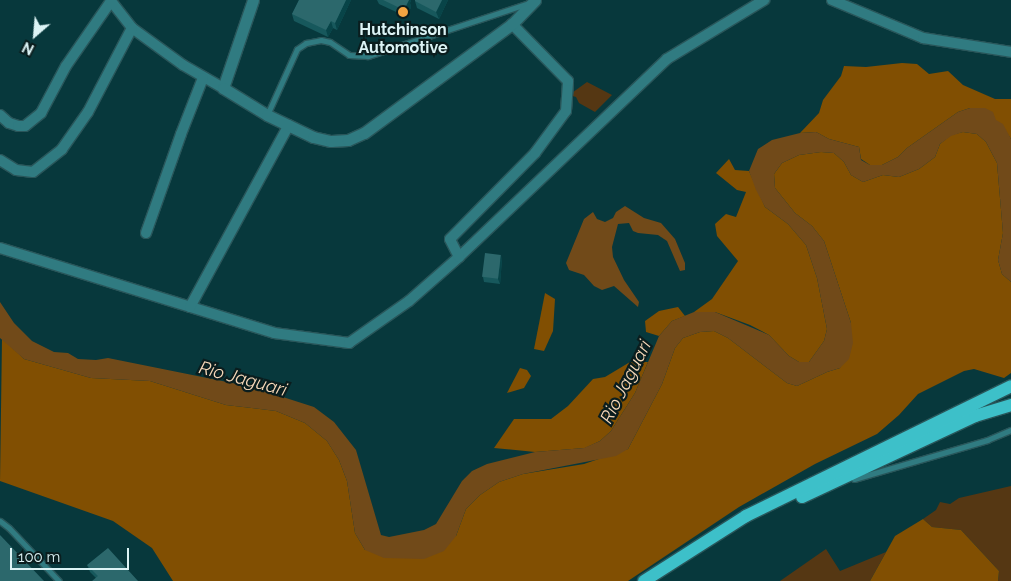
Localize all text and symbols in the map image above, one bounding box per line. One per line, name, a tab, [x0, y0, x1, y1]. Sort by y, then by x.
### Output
marker: Hutchinson Automotive	[397, 6, 409, 18]
north arrow	[10, 10, 60, 60]
place label: Hutchinson Automotive	[359, 20, 447, 58]
text: N	[20, 39, 37, 58]
water label: Rio Jaguari	[596, 337, 656, 427]
water label: Rio Jaguari	[196, 357, 290, 401]
scale bar	[12, 538, 131, 570]
text: 100 m	[18, 548, 60, 566]

